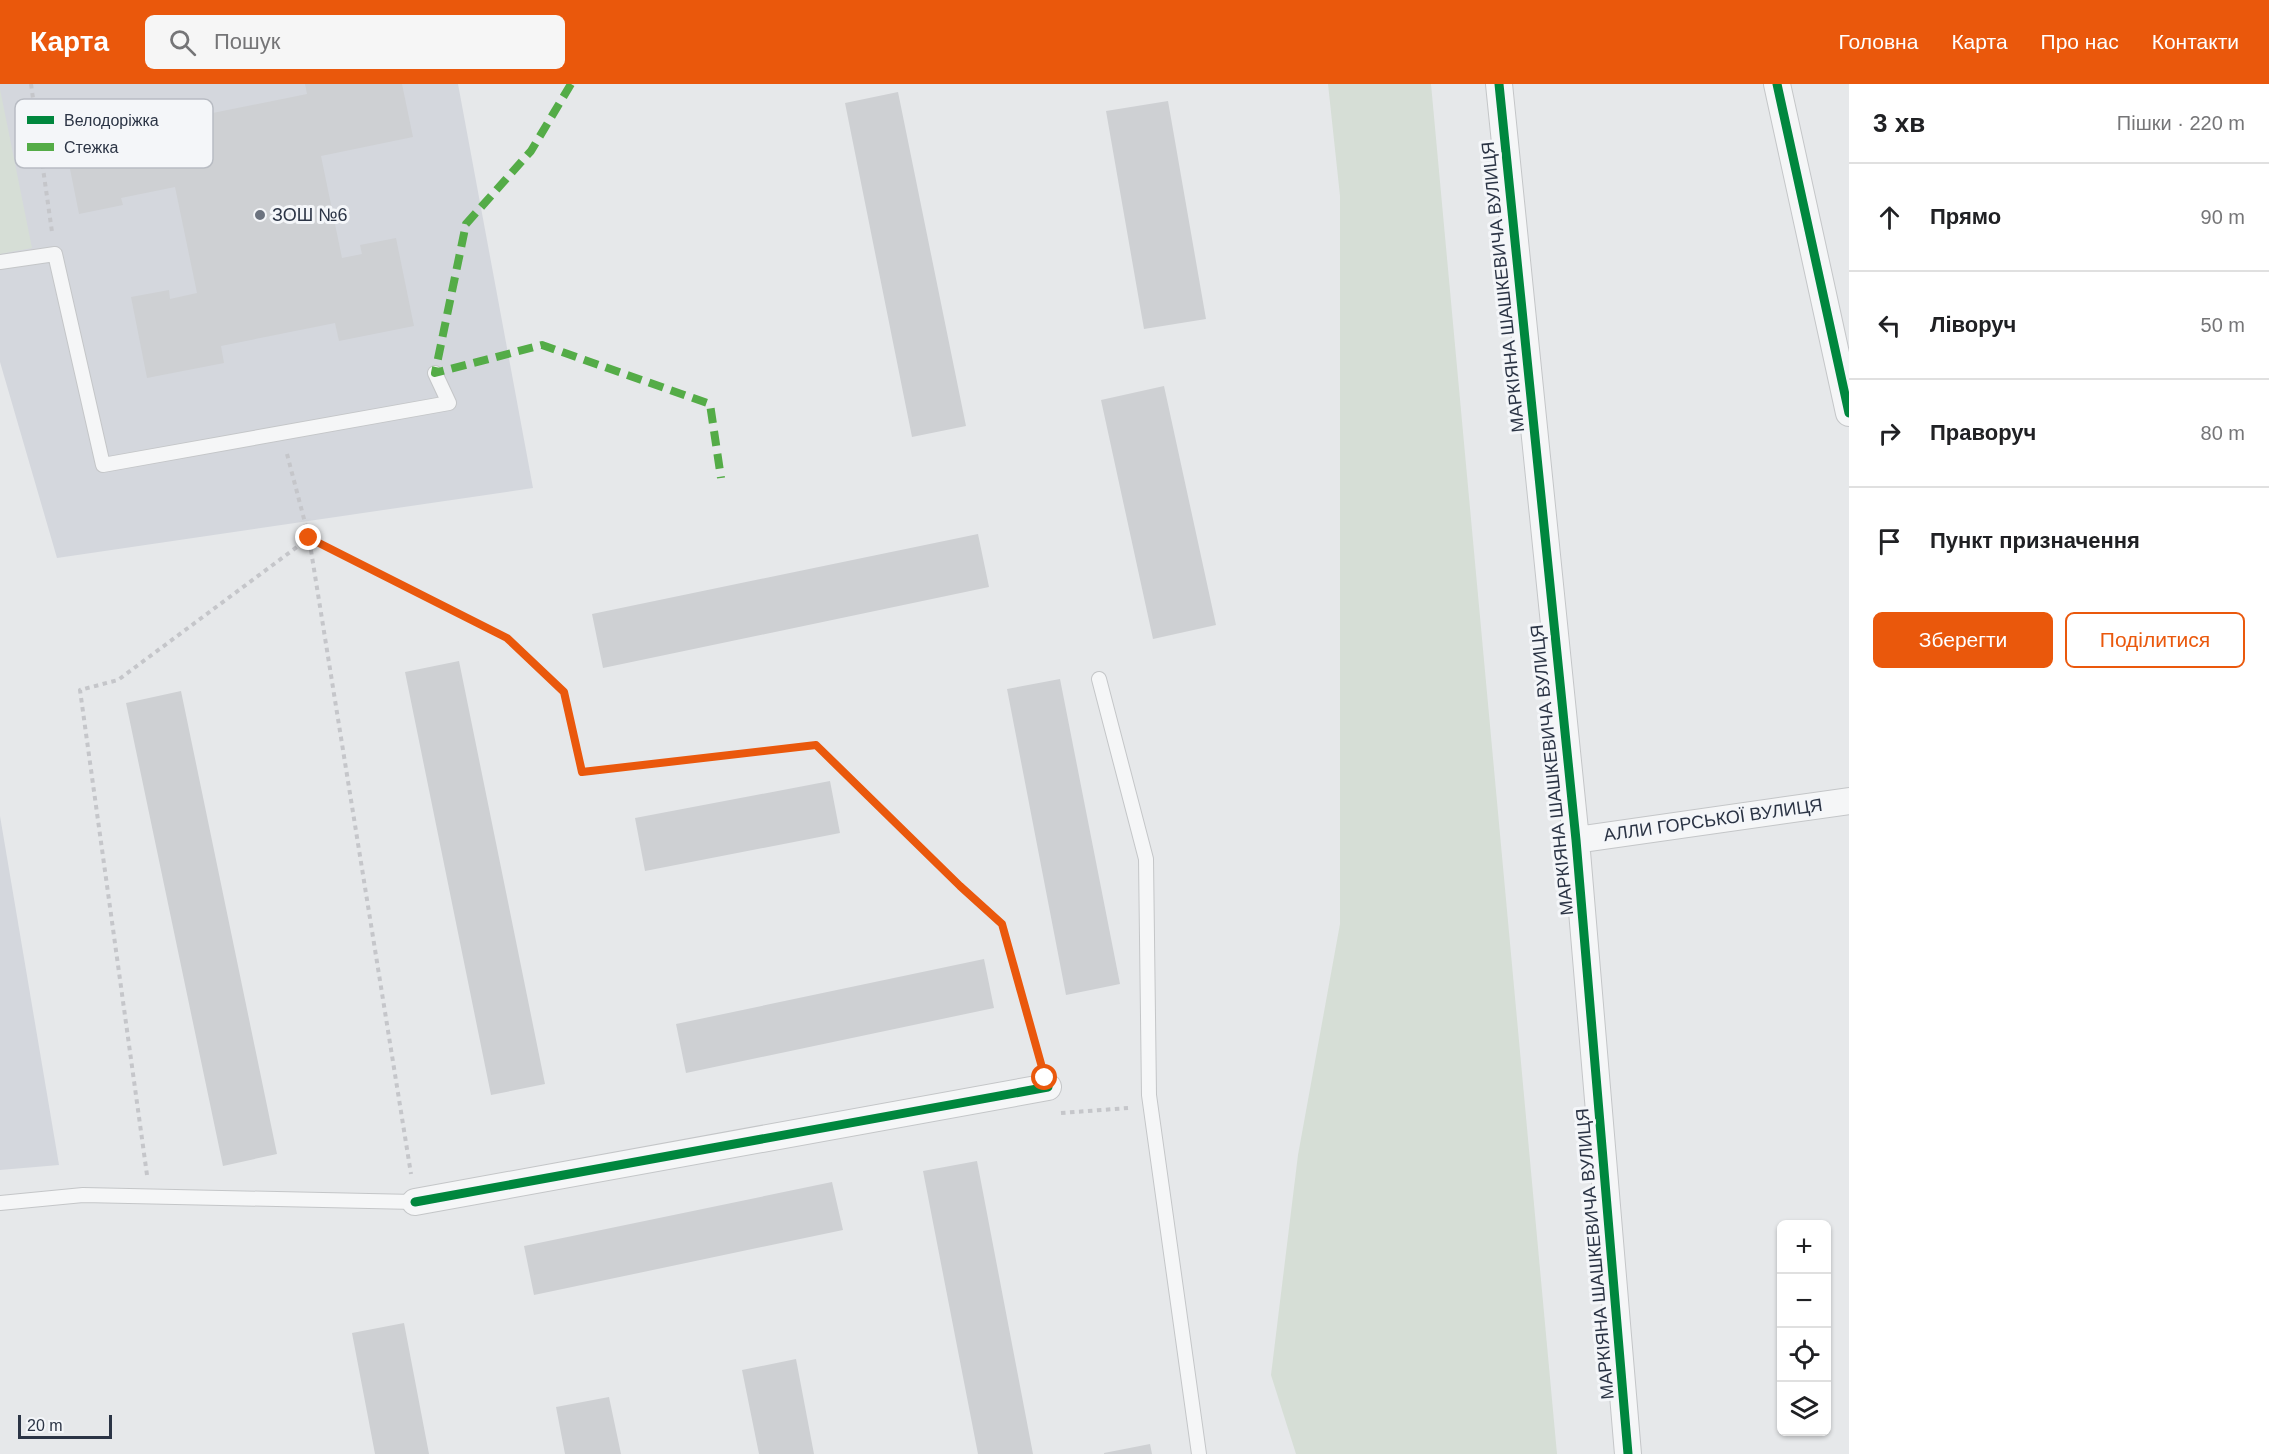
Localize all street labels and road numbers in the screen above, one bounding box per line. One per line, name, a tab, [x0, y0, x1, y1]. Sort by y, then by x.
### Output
street label: МАРКІЯНА ШАШКЕВИЧА ВУЛИЦЯ	[1478, 141, 1528, 433]
street label: МАРКІЯНА ШАШКЕВИЧА ВУЛИЦЯ	[1527, 624, 1577, 916]
street label: АЛЛИ ГОРСЬКОЇ ВУЛИЦЯ	[1602, 795, 1824, 845]
street label: МАРКІЯНА ШАШКЕВИЧА ВУЛИЦЯ	[1572, 1108, 1618, 1400]

